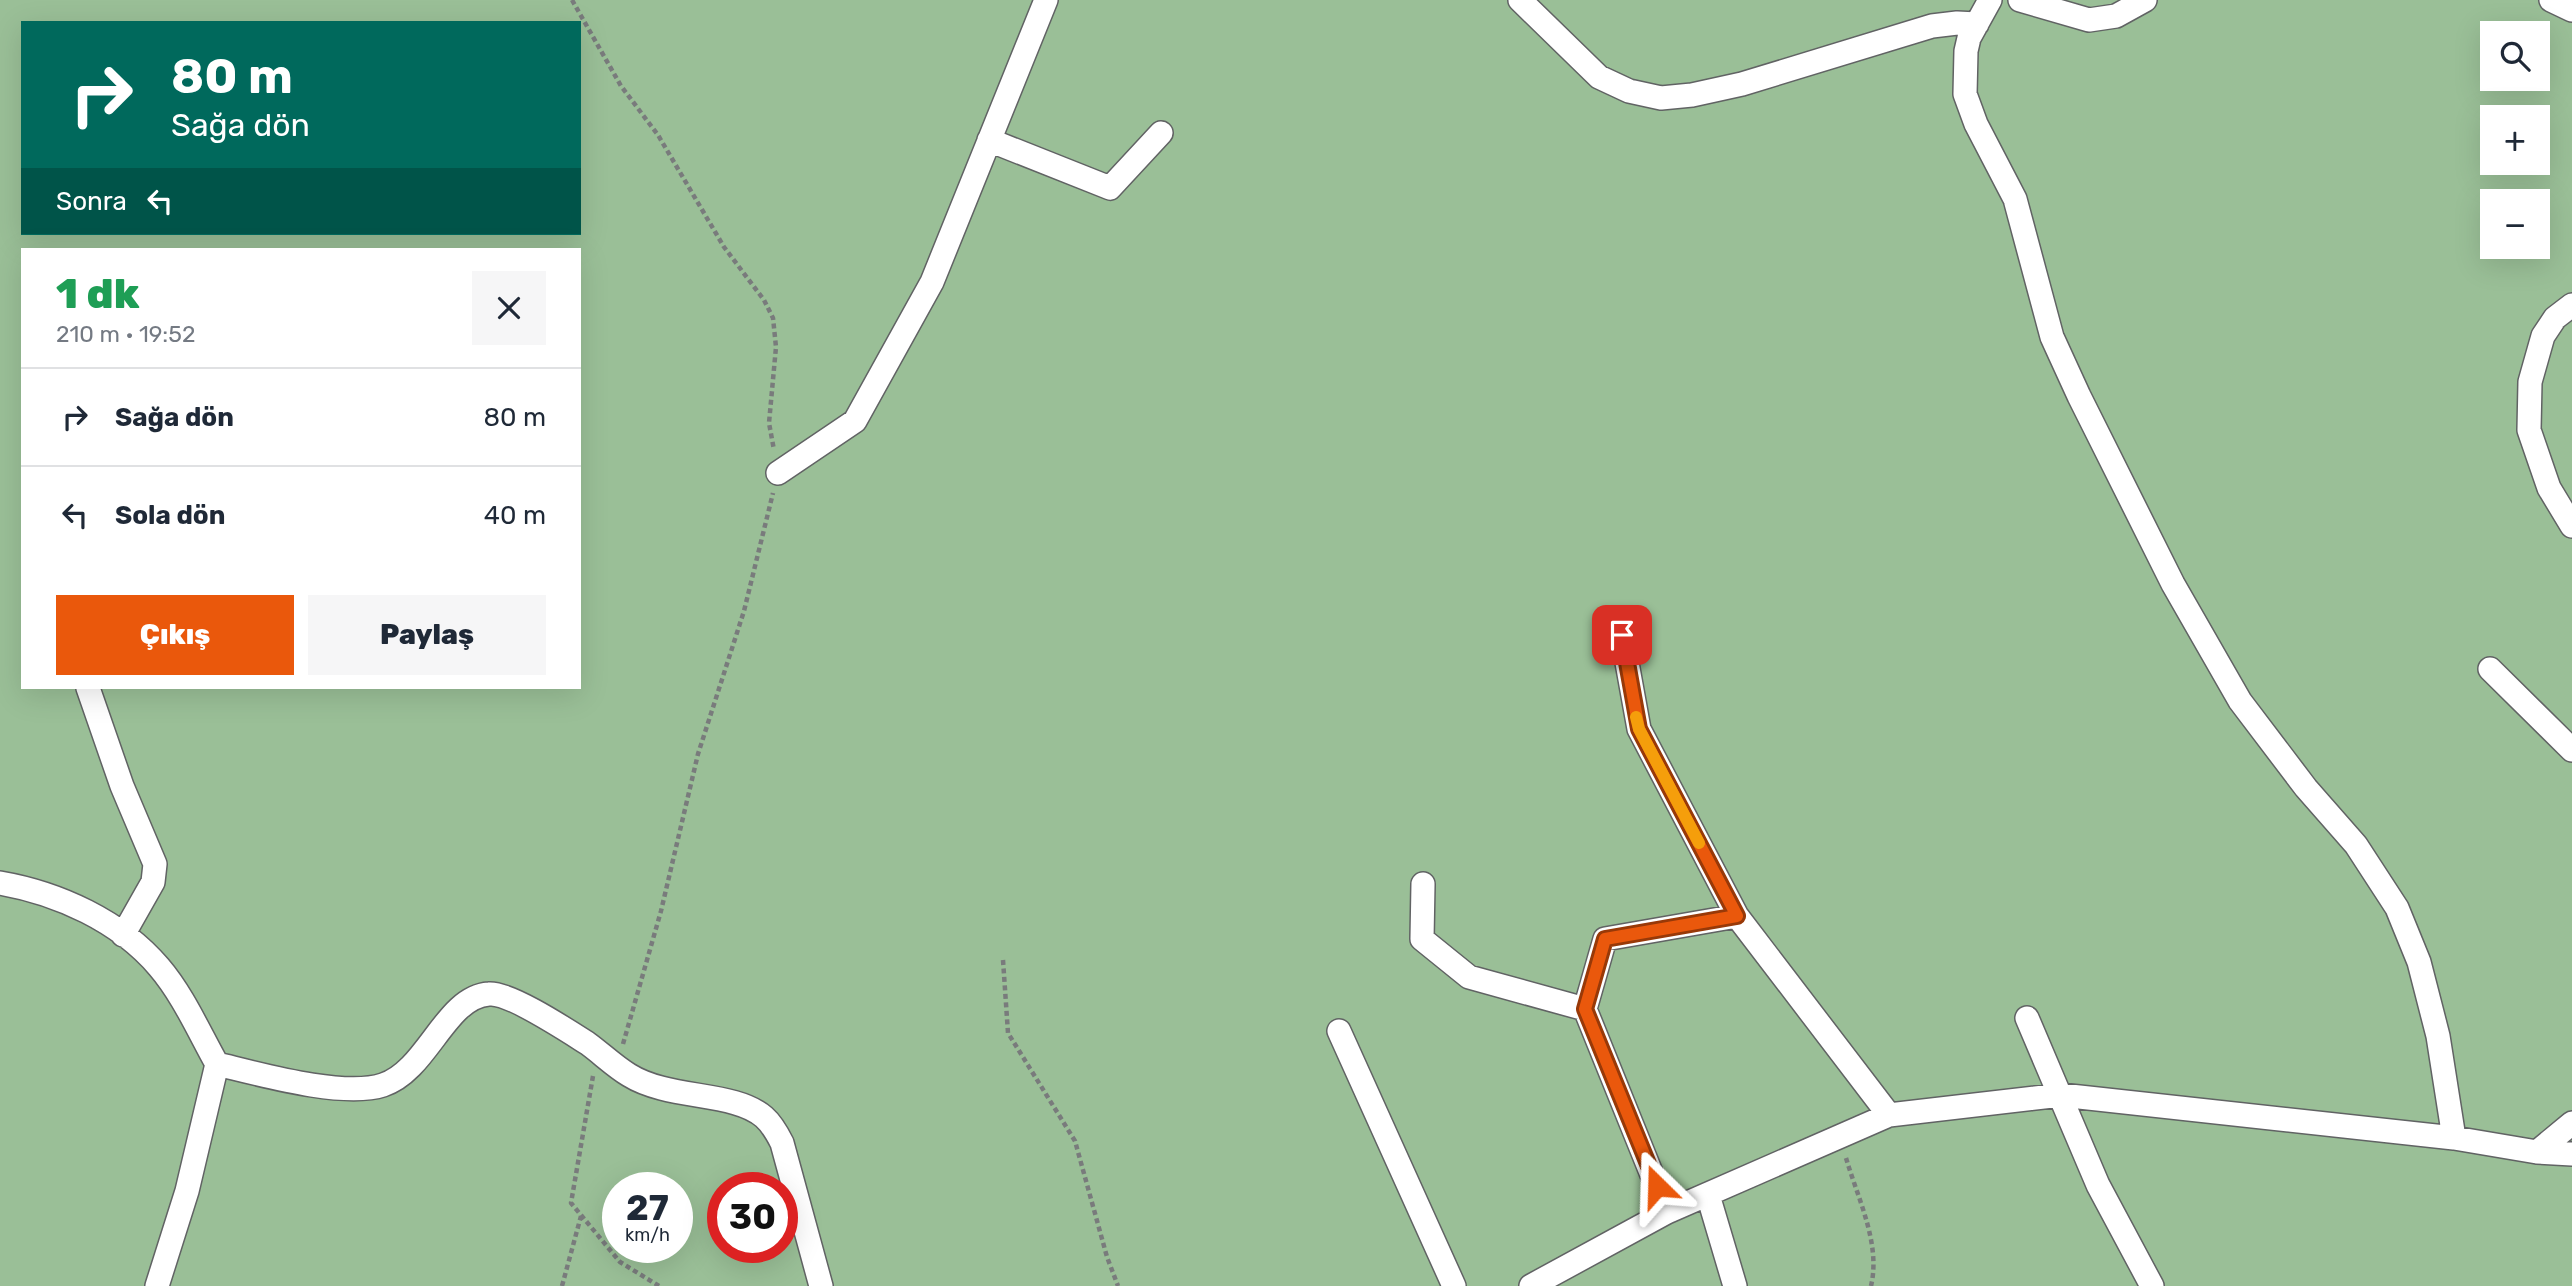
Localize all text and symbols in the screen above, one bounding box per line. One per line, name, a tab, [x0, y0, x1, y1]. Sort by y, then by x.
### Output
map controls	[2480, 21, 2550, 259]
button: search	[2480, 21, 2550, 91]
text: 80 m	[171, 47, 293, 105]
icon: right	[56, 49, 147, 140]
button: +	[2480, 105, 2550, 175]
text: Sağa dön	[171, 106, 310, 144]
icon: left	[141, 182, 179, 220]
text: Sonra	[56, 186, 127, 217]
button: −	[2480, 189, 2550, 259]
text: 1 dk	[56, 269, 139, 319]
button: close	[472, 271, 546, 345]
text: 210 m · 19:52	[56, 320, 195, 348]
icon: right	[56, 398, 94, 436]
text: Sağa dön	[115, 402, 234, 433]
text: 80 m	[483, 402, 546, 433]
icon: left	[56, 496, 94, 534]
text: Sola dön	[115, 500, 225, 531]
text: 40 m	[484, 500, 546, 531]
button: Çıkış	[56, 595, 294, 675]
button: Paylaş	[308, 595, 546, 675]
pin	[1592, 605, 1652, 665]
icon: arrive	[1603, 616, 1641, 654]
position arrow	[1620, 1149, 1694, 1223]
speed limit sign: 30	[707, 1172, 798, 1263]
text: 27	[626, 1187, 669, 1229]
text: km/h	[625, 1224, 670, 1246]

